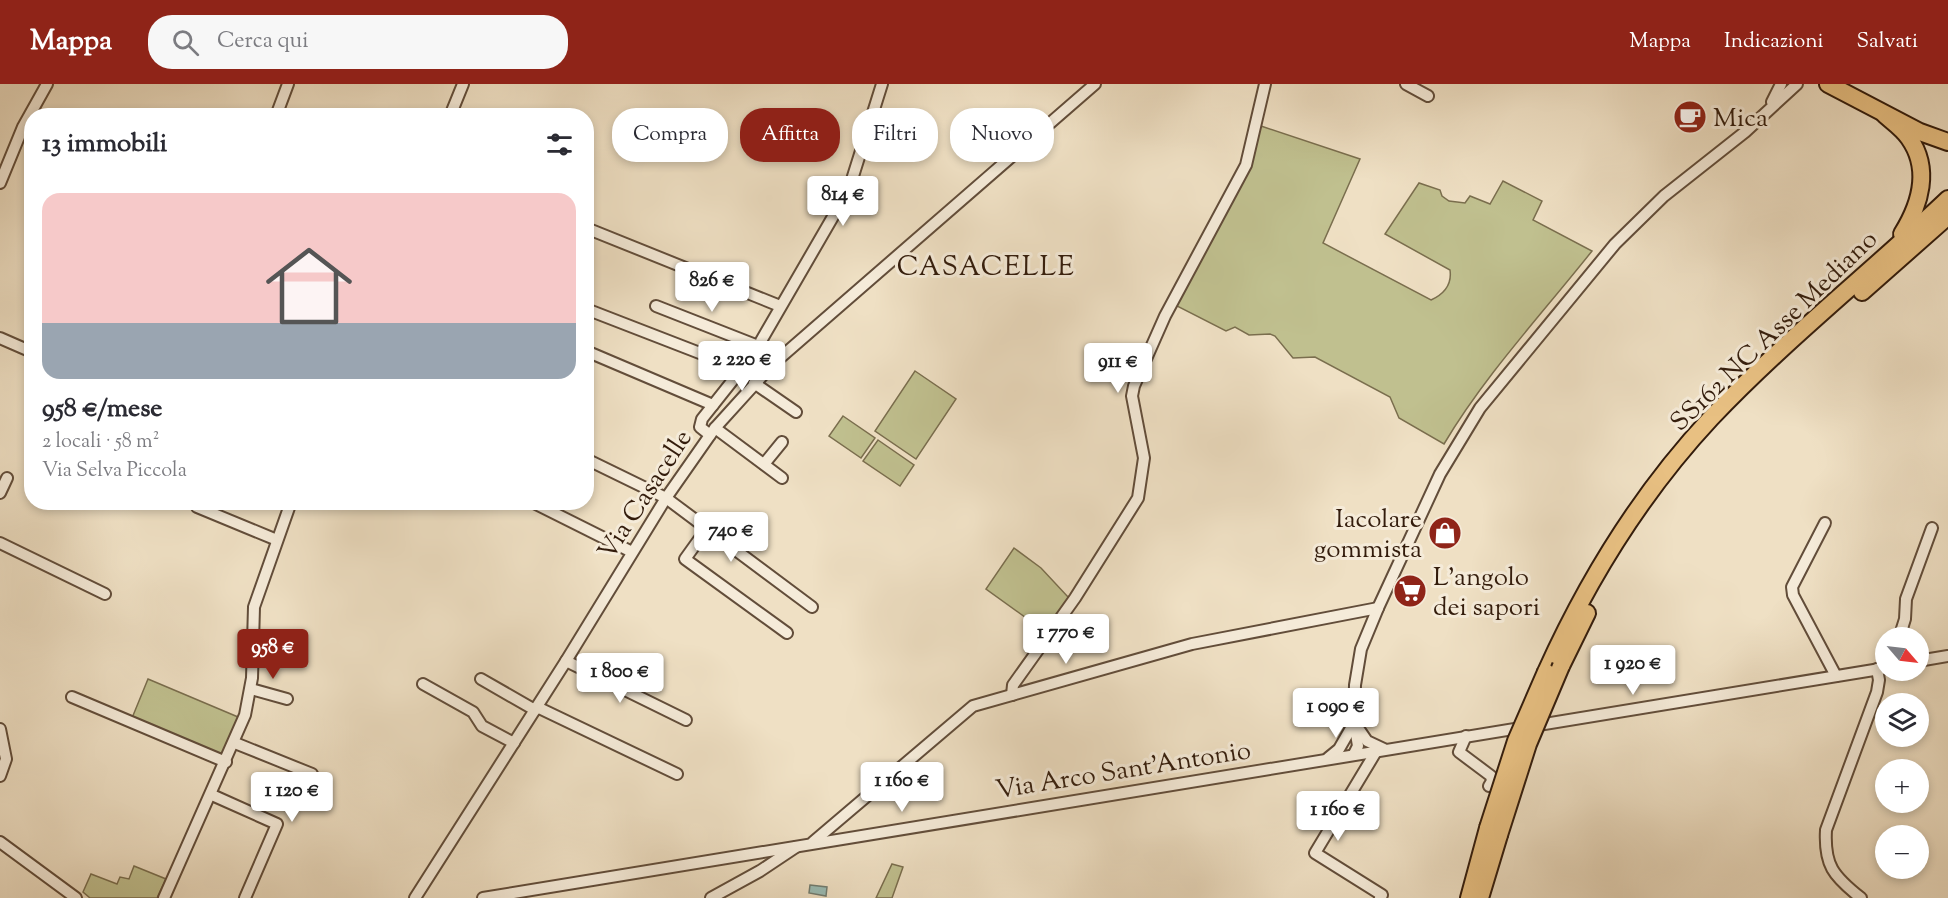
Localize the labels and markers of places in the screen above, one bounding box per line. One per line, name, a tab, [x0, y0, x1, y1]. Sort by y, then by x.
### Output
cafe icon: Mica	[1672, 99, 1708, 135]
place label: Mica	[1713, 101, 1768, 138]
pin: 814 €	[801, 176, 885, 227]
pin: 826 €	[670, 262, 754, 313]
pin: 2 220 €	[687, 341, 797, 392]
pin: 911 €	[1076, 343, 1160, 394]
place label: Iacolare gommista	[1314, 502, 1422, 569]
pin: 740 €	[689, 512, 773, 563]
shop icon: Iacolare gommista	[1427, 515, 1463, 551]
place label: L'angolo dei sapori	[1433, 560, 1540, 627]
supermarket icon: L'angolo dei sapori	[1392, 573, 1428, 609]
pin: 1 770 €	[1011, 614, 1121, 665]
pin: 958 €	[231, 629, 315, 680]
pin: 1 920 €	[1578, 645, 1688, 696]
pin: 1 800 €	[565, 653, 675, 704]
pin: 1 090 €	[1281, 688, 1391, 739]
pin: 1 160 €	[847, 762, 957, 813]
pin: 1 120 €	[237, 772, 347, 823]
pin: 1 160 €	[1283, 791, 1393, 842]

